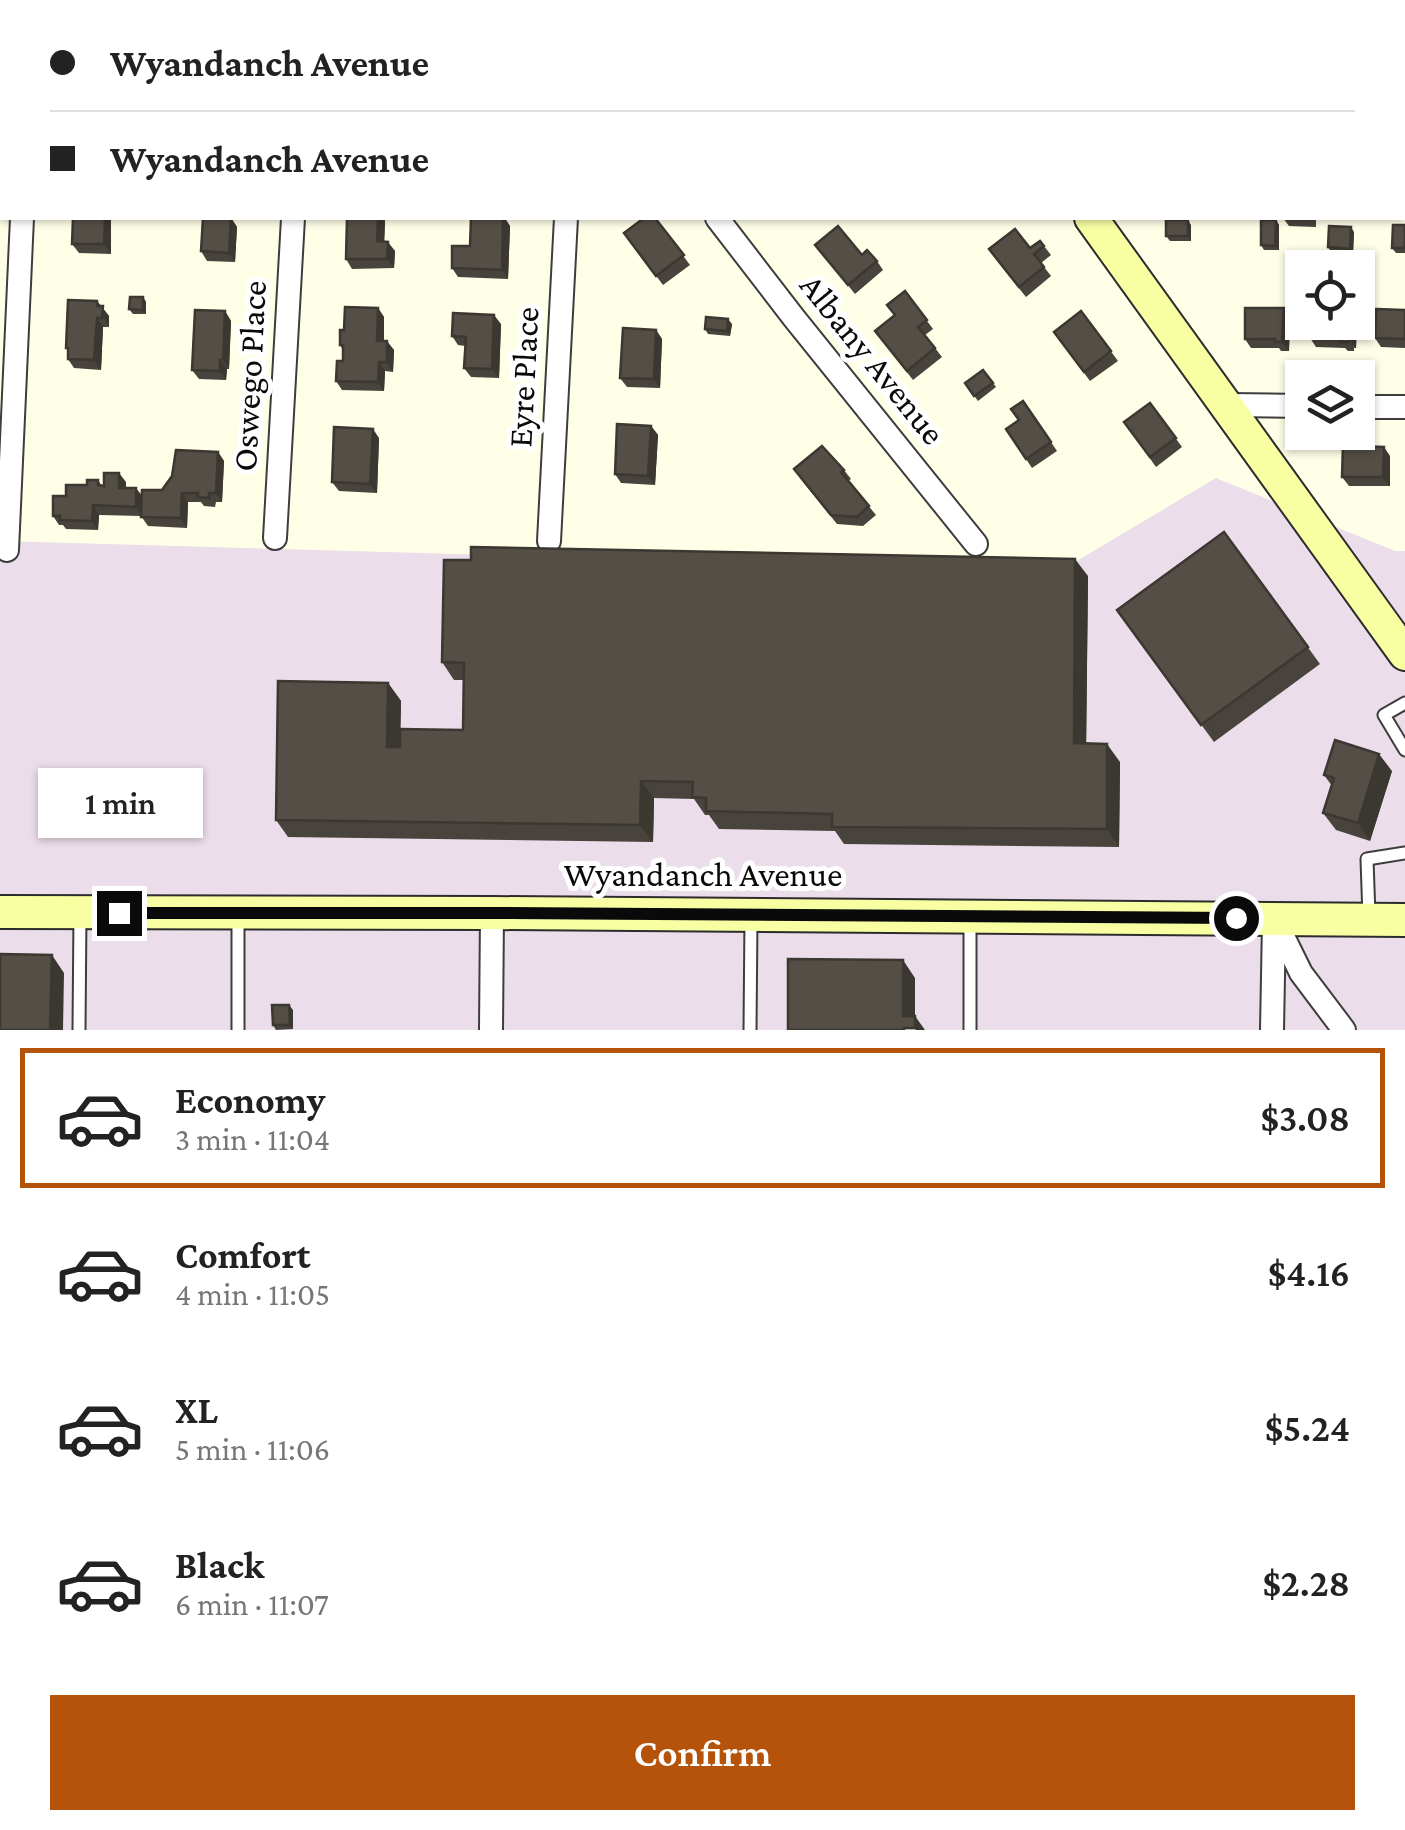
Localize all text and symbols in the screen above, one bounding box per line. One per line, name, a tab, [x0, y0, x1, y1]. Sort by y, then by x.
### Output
text: Wyandanch Avenue	[110, 42, 429, 84]
text: Wyandanch Avenue	[110, 138, 429, 180]
map controls	[1285, 250, 1375, 450]
button: locate	[1285, 250, 1375, 340]
street label: Albany Avenue	[792, 266, 953, 452]
street label: Oswego Place	[225, 280, 274, 473]
street label: Eyre Place	[500, 306, 547, 448]
button: layers	[1285, 360, 1375, 450]
callout: 1 min	[36, 768, 202, 838]
text: 1 min	[85, 785, 156, 821]
street label: Wyandanch Avenue	[564, 855, 842, 894]
route end	[97, 891, 142, 936]
route start	[1214, 896, 1259, 941]
icon: car	[55, 1073, 145, 1163]
text: Economy	[175, 1079, 325, 1121]
text: $3.08	[1261, 1097, 1350, 1139]
text: 3 min · 11:04	[175, 1121, 330, 1157]
icon: car	[55, 1228, 145, 1318]
text: Comfort	[175, 1234, 311, 1276]
text: $4.16	[1268, 1252, 1350, 1294]
text: 4 min · 11:05	[175, 1276, 330, 1312]
icon: car	[55, 1383, 145, 1473]
text: XL	[175, 1389, 218, 1431]
text: $5.24	[1265, 1407, 1350, 1449]
text: 5 min · 11:06	[175, 1431, 330, 1467]
icon: car	[55, 1538, 145, 1628]
text: Black	[175, 1544, 264, 1586]
text: $2.28	[1262, 1562, 1350, 1604]
text: 6 min · 11:07	[175, 1586, 329, 1622]
button: Confirm	[50, 1695, 1355, 1810]

